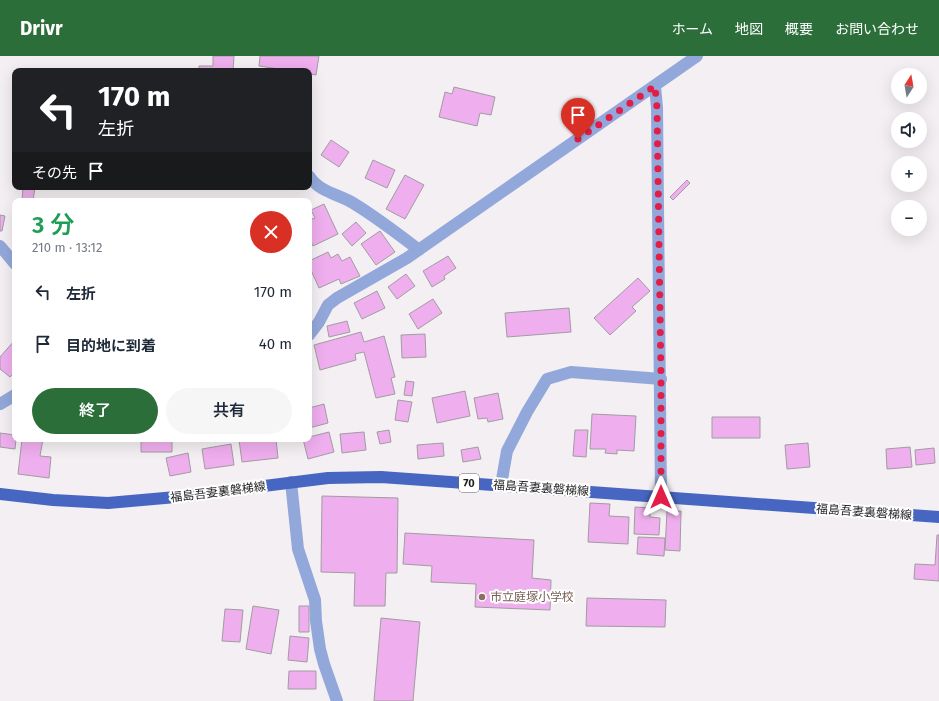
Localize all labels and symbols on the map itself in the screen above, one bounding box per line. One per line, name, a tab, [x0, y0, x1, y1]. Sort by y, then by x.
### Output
north arrow	[891, 68, 927, 104]
pin	[561, 98, 595, 139]
road number: 70	[459, 474, 479, 492]
position arrow	[640, 476, 682, 518]
street label: 福島吾妻裏磐梯線	[493, 478, 589, 498]
street label: 福島吾妻裏磐梯線	[169, 479, 267, 505]
street label: 福島吾妻裏磐梯線	[816, 502, 912, 522]
place label: 市立庭塚小学校	[490, 590, 574, 604]
marker: 市立庭塚小学校	[477, 592, 487, 602]

